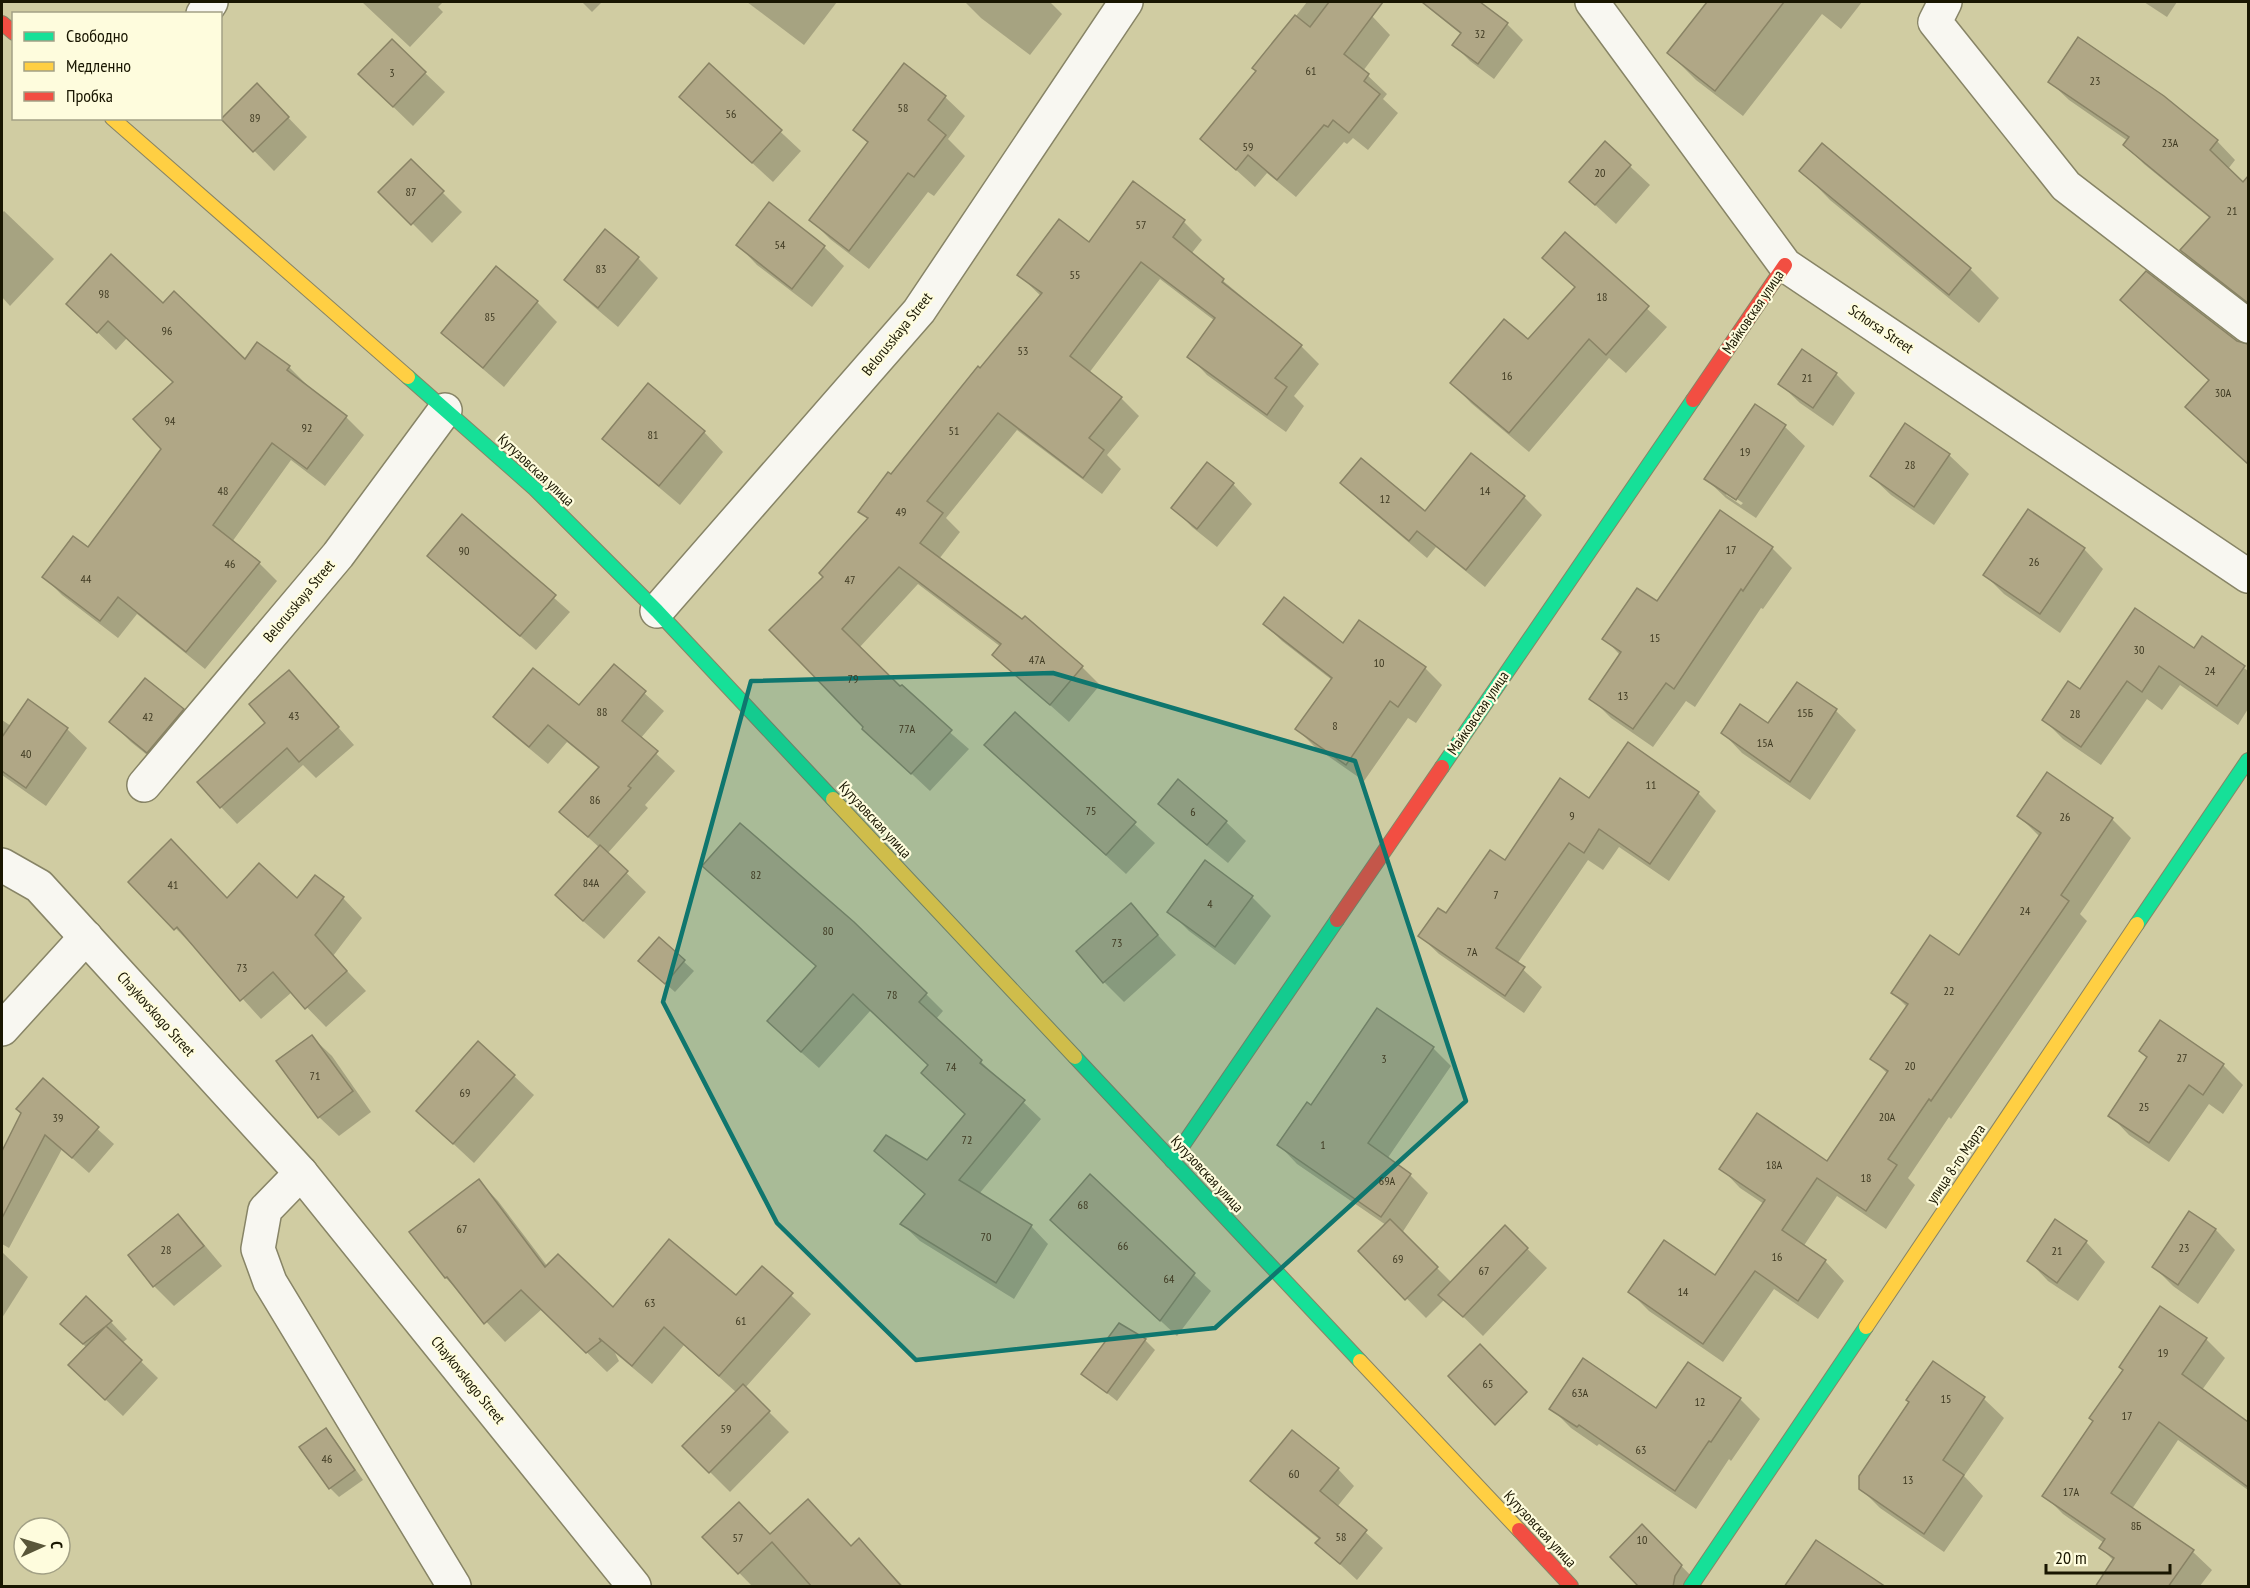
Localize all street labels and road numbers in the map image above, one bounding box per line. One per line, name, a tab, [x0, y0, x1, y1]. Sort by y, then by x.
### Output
street label: Майковская улица	[1718, 266, 1788, 357]
street label: Belorusskaya Street	[857, 288, 936, 379]
street label: Schorsa Street	[1845, 300, 1917, 357]
street label: Кутузовская улица	[494, 429, 579, 510]
street label: Belorusskaya Street	[259, 556, 339, 646]
street label: Майковская улица	[1443, 667, 1513, 758]
street label: Кутузовская улица	[835, 777, 916, 862]
street label: Chaykovskogo Street	[113, 967, 199, 1060]
street label: улица 8-го Марта	[1922, 1120, 1989, 1207]
street label: Кутузовская улица	[1167, 1131, 1248, 1216]
street label: Chaykovskogo Street	[427, 1332, 510, 1427]
street label: Кутузовская улица	[1500, 1486, 1581, 1571]

